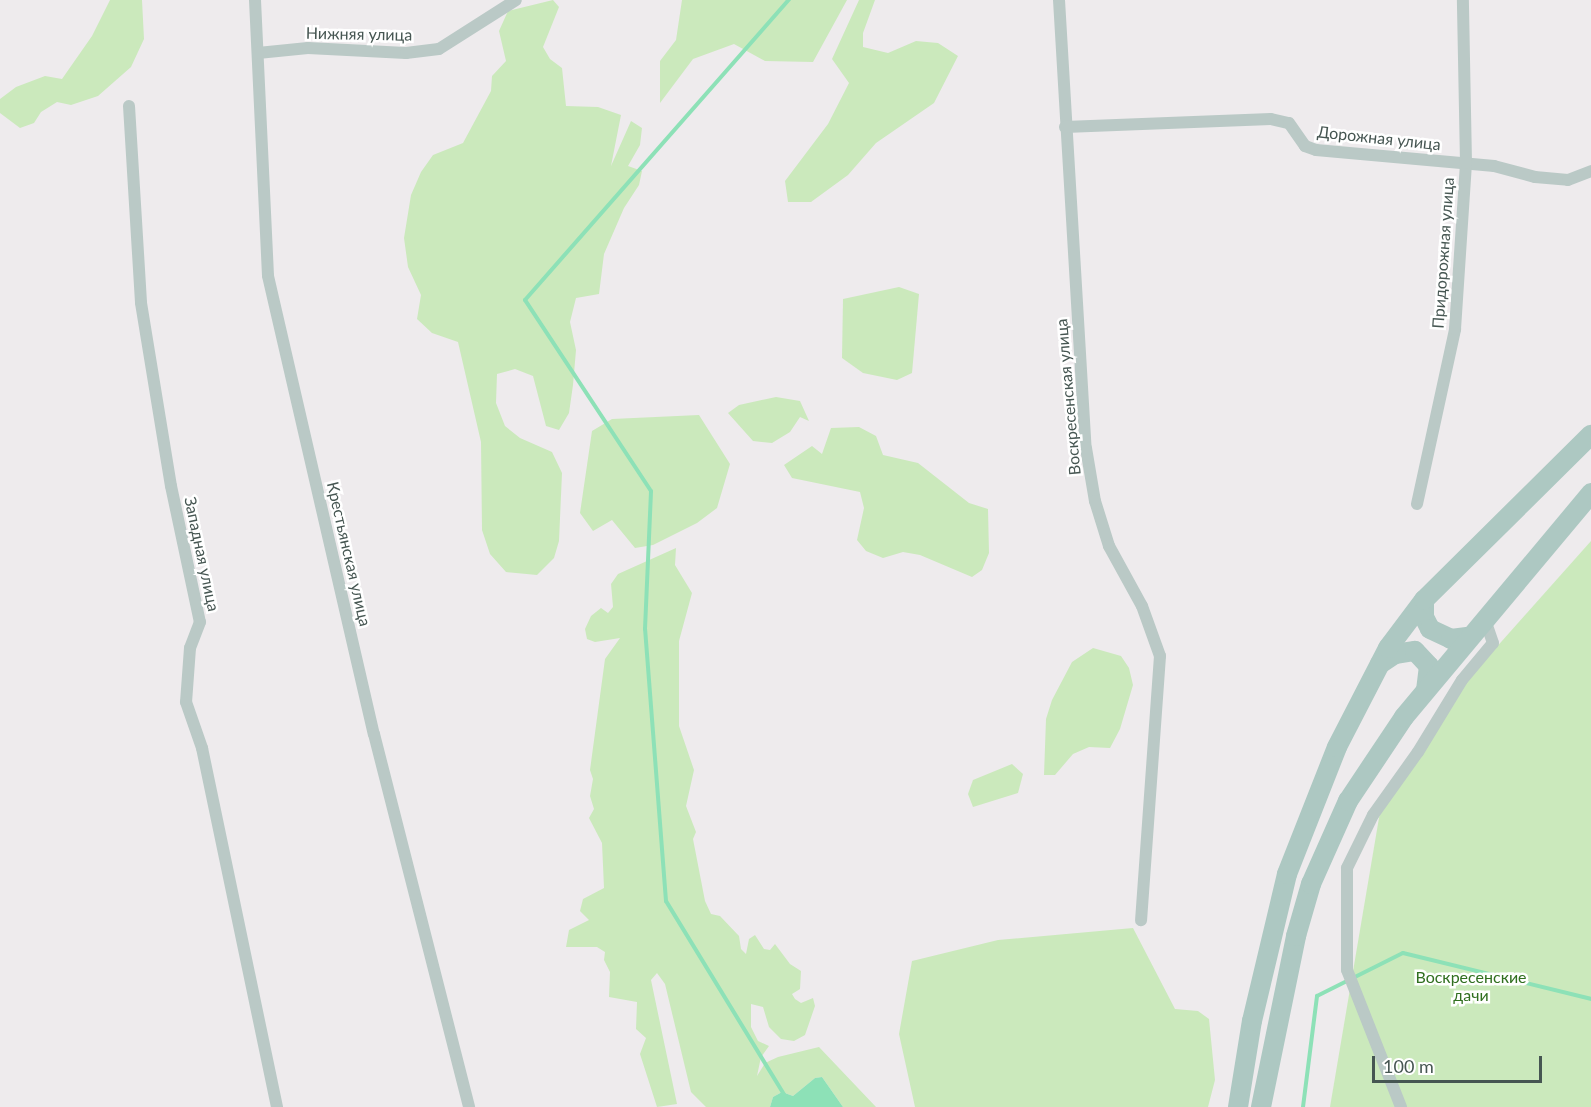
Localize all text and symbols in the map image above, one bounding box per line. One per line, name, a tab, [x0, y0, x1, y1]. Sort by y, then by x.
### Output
street label: Нижняя улица	[306, 23, 412, 45]
street label: Дорожная улица	[1316, 122, 1442, 154]
street label: Придорожная улица	[1428, 177, 1458, 329]
street label: Воскресенская улица	[1052, 318, 1084, 476]
street label: Крестьянская улица	[323, 480, 375, 628]
street label: Западная улица	[180, 495, 224, 613]
park label: Воскресенские дачи	[1415, 967, 1527, 1005]
scale bar	[1375, 1044, 1544, 1082]
text: 100 m	[1383, 1055, 1434, 1077]

